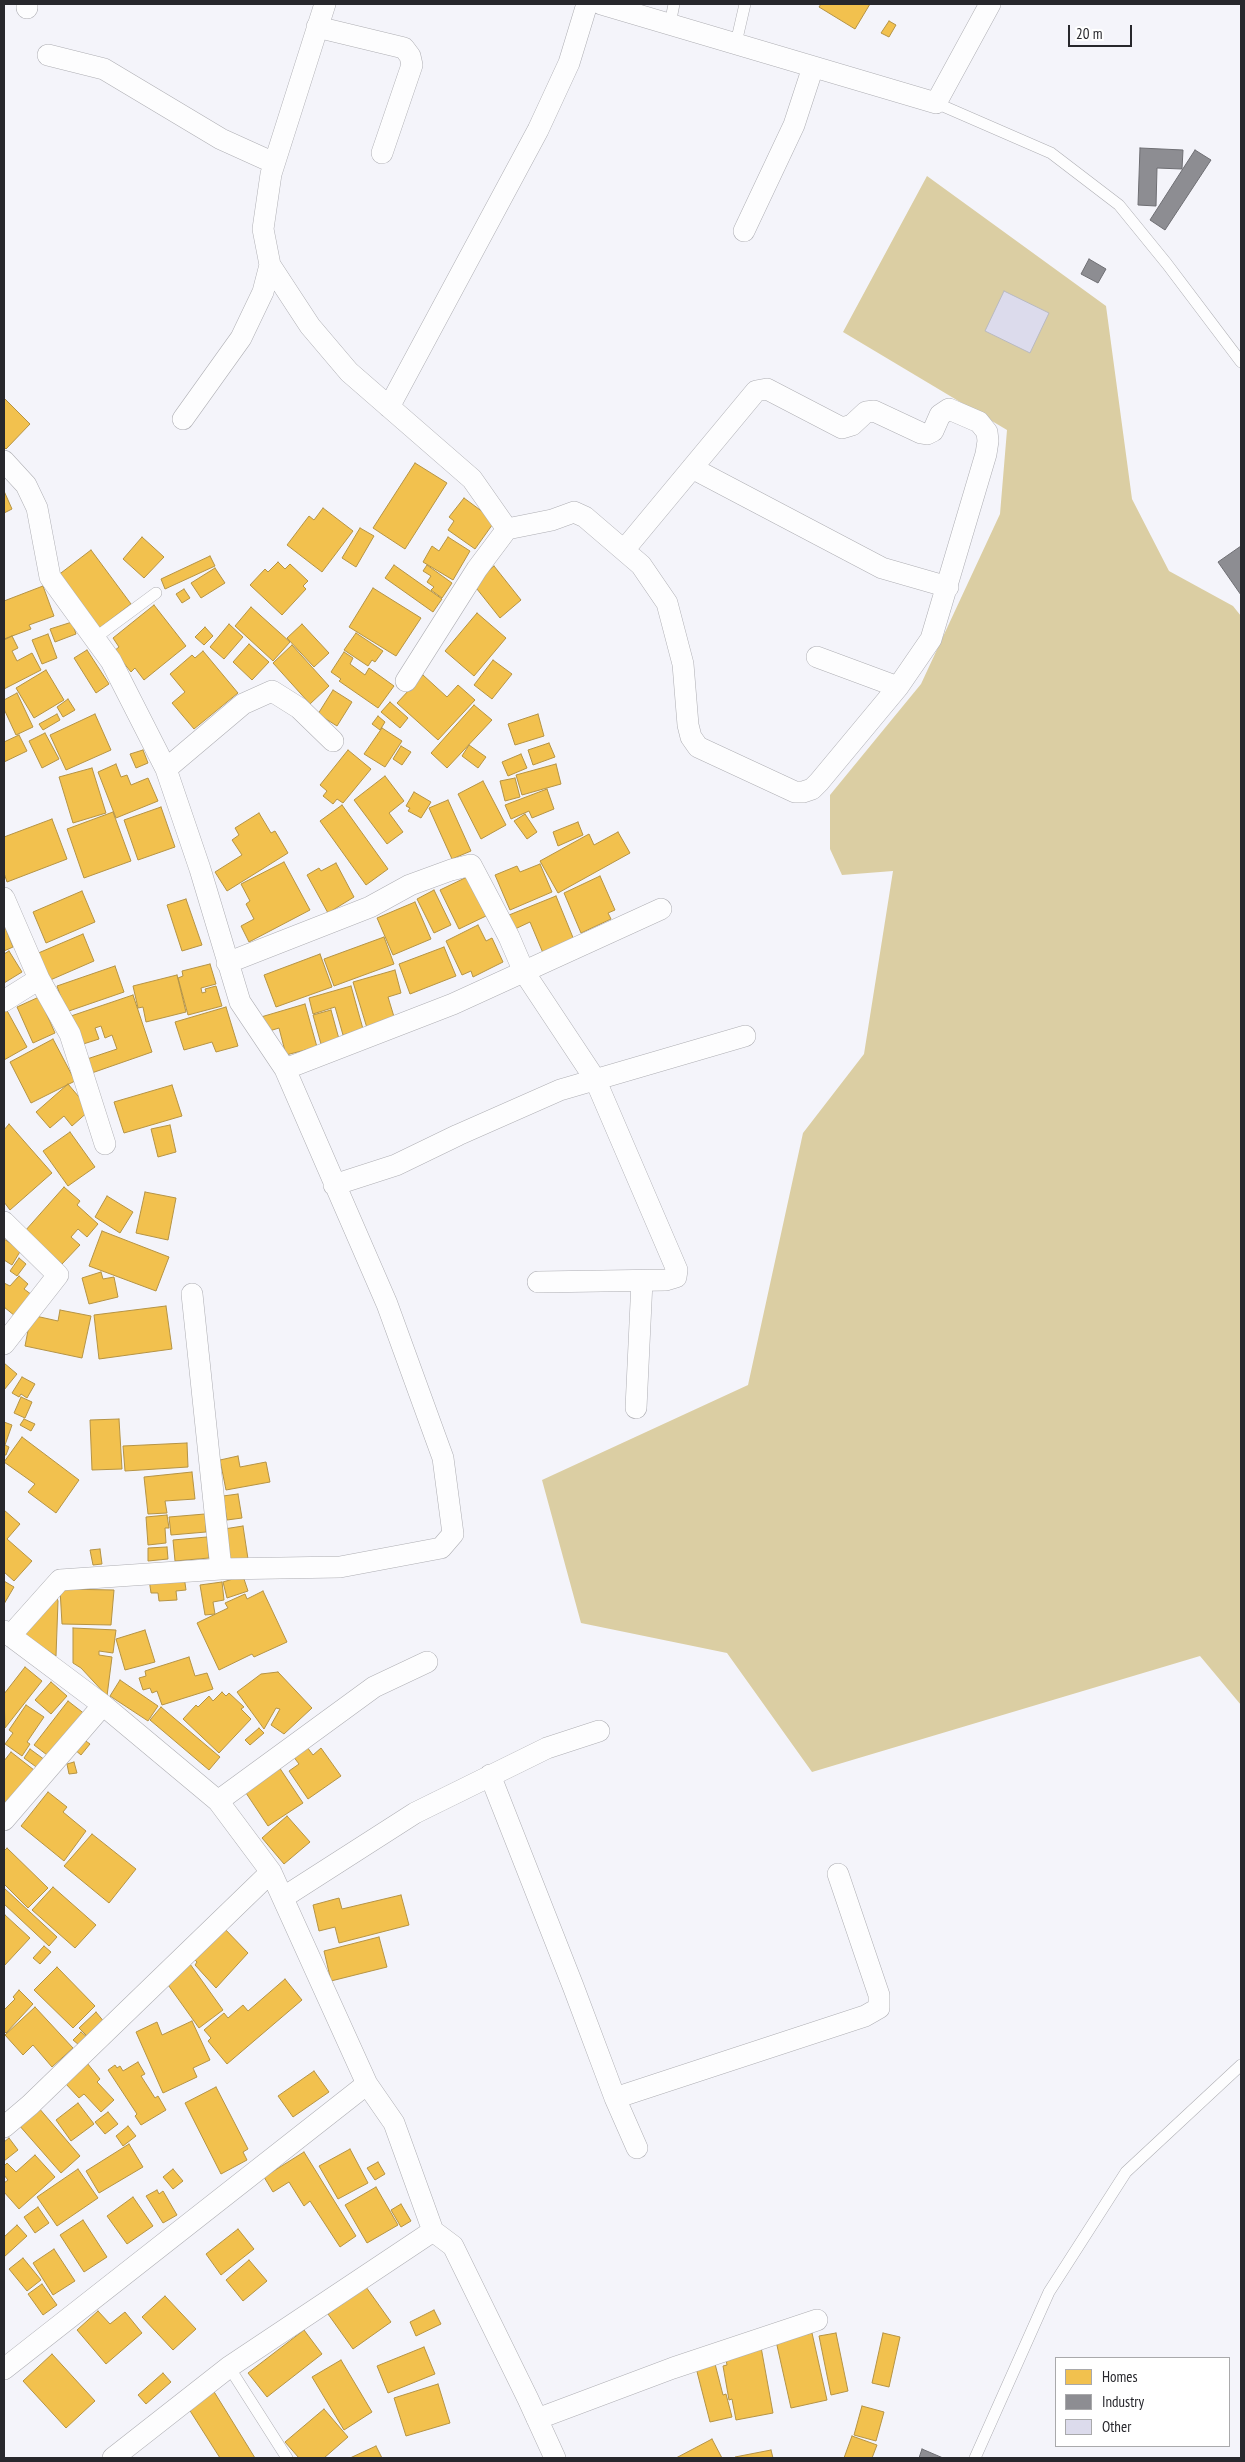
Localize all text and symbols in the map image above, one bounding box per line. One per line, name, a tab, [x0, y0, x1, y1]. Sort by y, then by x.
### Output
scale bar	[1070, 15, 1134, 47]
text: 20 m	[1076, 24, 1102, 43]
legend	[1055, 2357, 1230, 2447]
text: Homes	[1102, 2367, 1138, 2386]
text: Industry	[1102, 2392, 1144, 2411]
text: Other	[1102, 2417, 1131, 2436]

